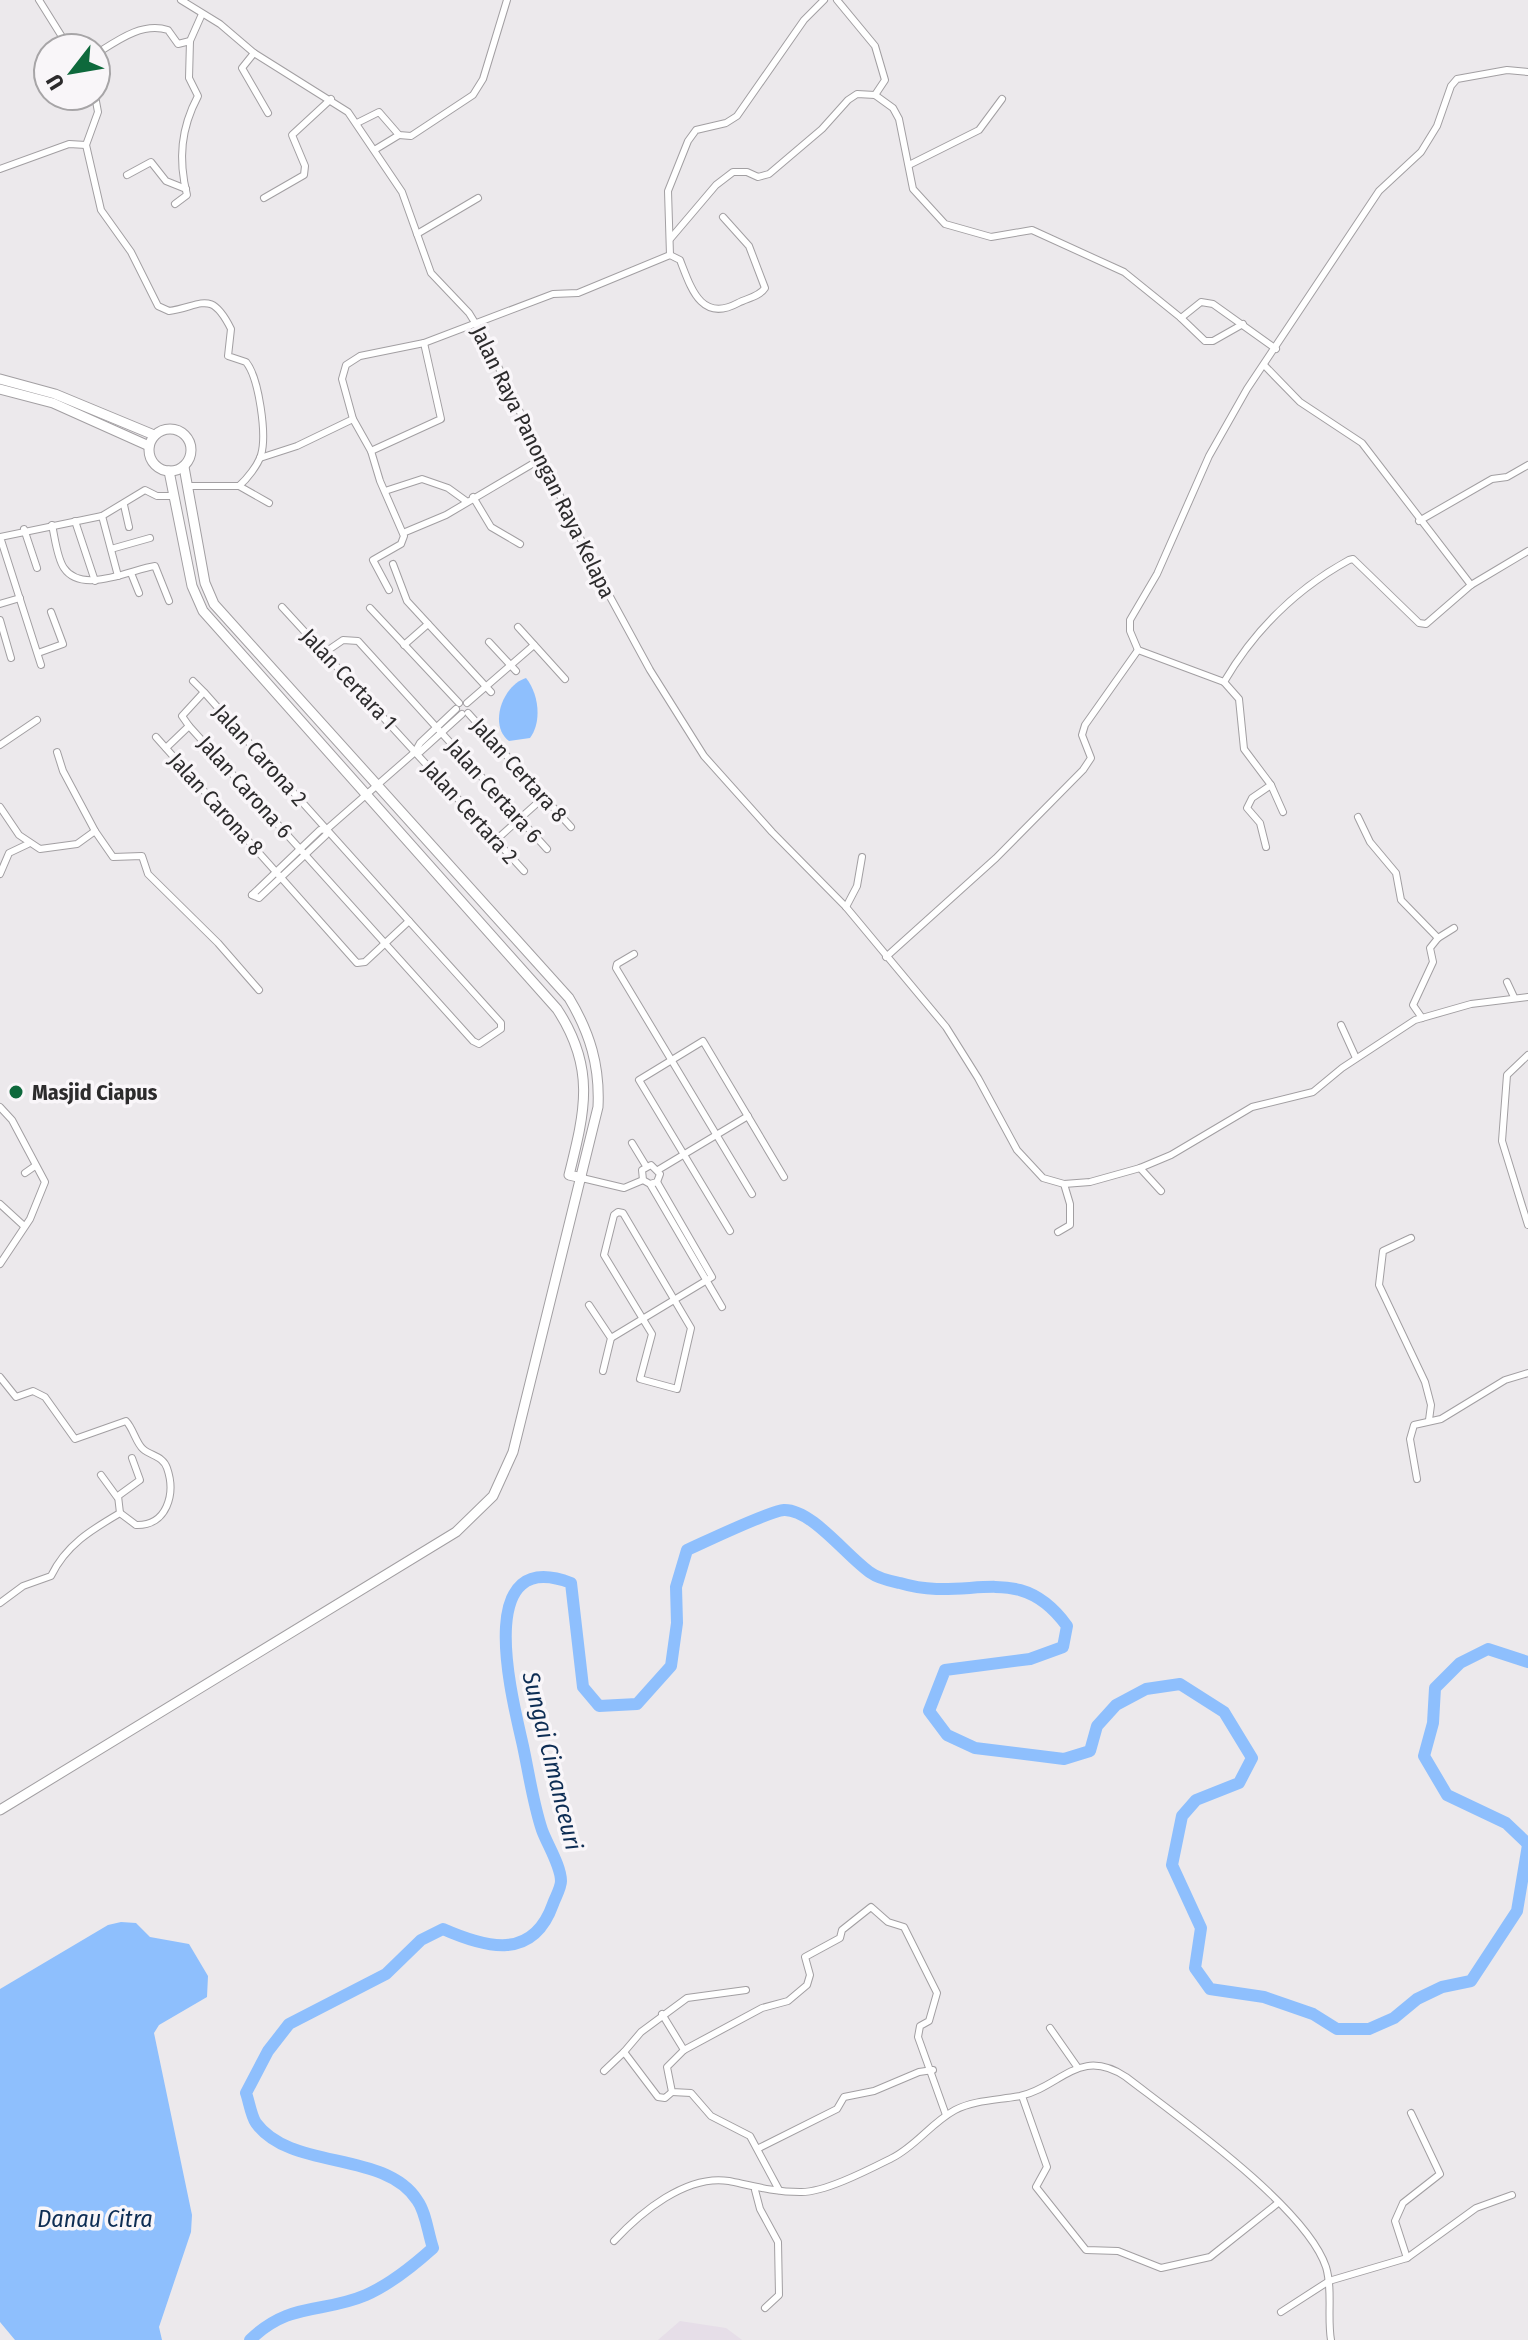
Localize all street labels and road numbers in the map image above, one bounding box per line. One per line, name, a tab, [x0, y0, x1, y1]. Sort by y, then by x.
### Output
street label: Jalan Raya Panongan Raya Kelapa	[465, 321, 621, 603]
street label: Jalan Certara 1	[295, 623, 403, 735]
street label: Jalan Carona 2	[207, 699, 313, 811]
street label: Jalan Certara 8	[465, 712, 573, 828]
street label: Jalan Carona 6	[192, 730, 298, 844]
street label: Jalan Certara 6	[440, 733, 548, 849]
street label: Jalan Carona 8	[163, 747, 269, 861]
street label: Jalan Certara 2	[417, 755, 523, 869]

